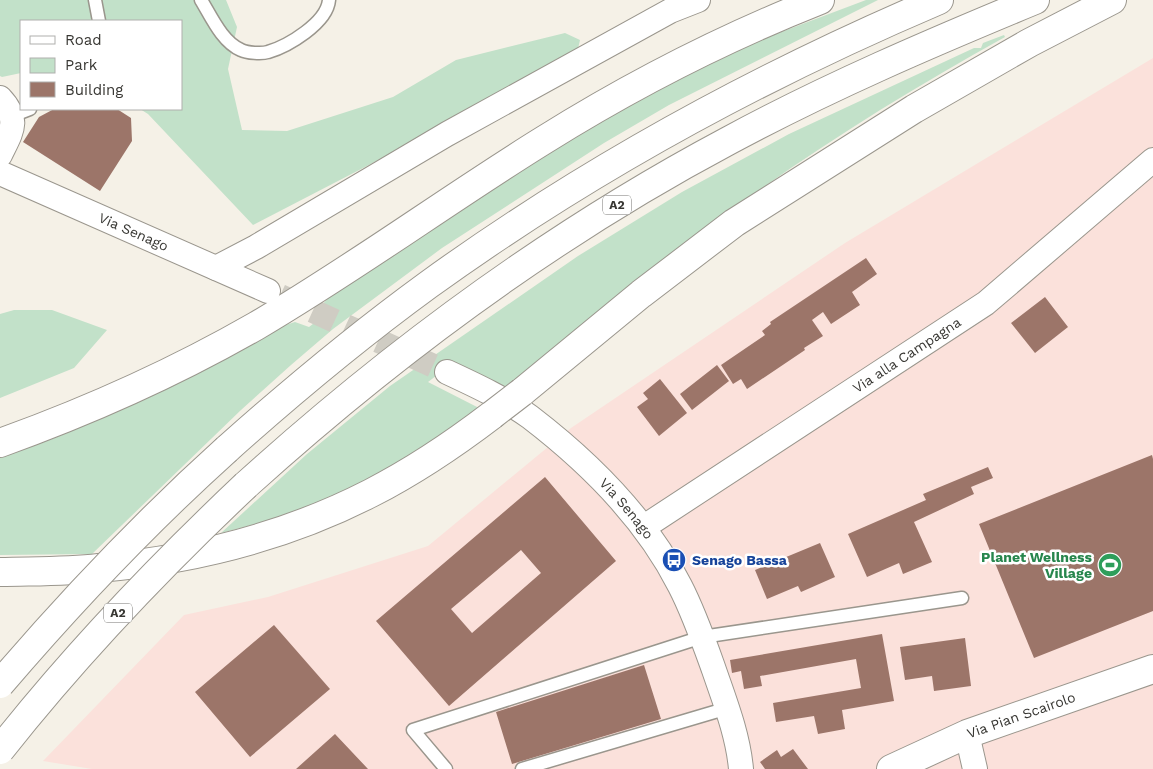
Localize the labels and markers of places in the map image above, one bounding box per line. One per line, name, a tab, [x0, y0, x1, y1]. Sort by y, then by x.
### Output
bus stop icon: Senago Bassa	[661, 547, 687, 573]
place label: Planet Wellness Village	[981, 549, 1093, 581]
place label: Senago Bassa	[692, 552, 788, 568]
sports icon: Planet Wellness Village	[1097, 552, 1123, 578]

